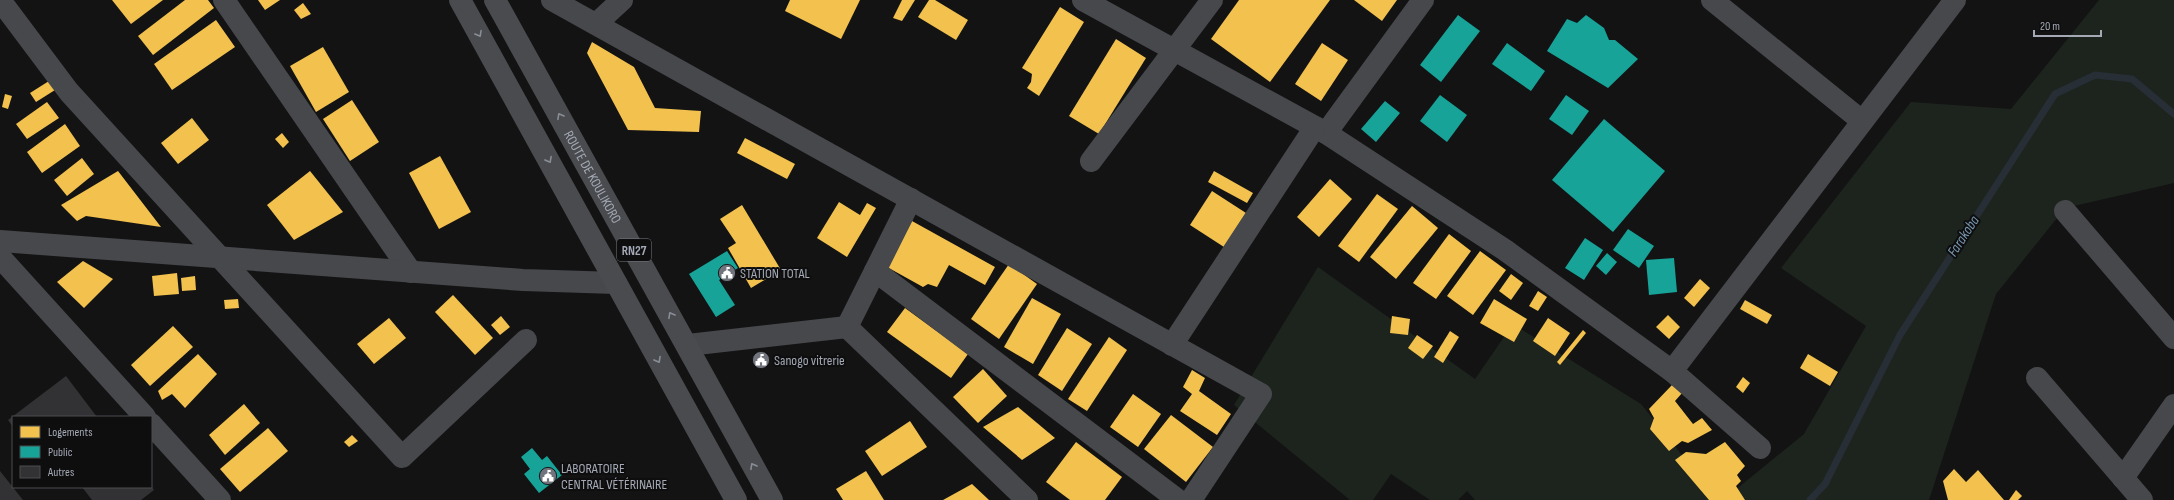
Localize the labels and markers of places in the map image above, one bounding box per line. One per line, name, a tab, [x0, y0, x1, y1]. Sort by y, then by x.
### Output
public building icon: STATION TOTAL	[717, 263, 737, 283]
place label: STATION TOTAL	[740, 265, 810, 282]
public building icon: Sanogo vitrerie	[751, 350, 771, 370]
place label: Sanogo vitrerie	[774, 352, 845, 369]
place label: LABORATOIRE CENTRAL VÉTÉRINAIRE	[561, 460, 667, 493]
public building icon: LABORATOIRE CENTRAL VÉTÉRINAIRE	[538, 466, 558, 486]

